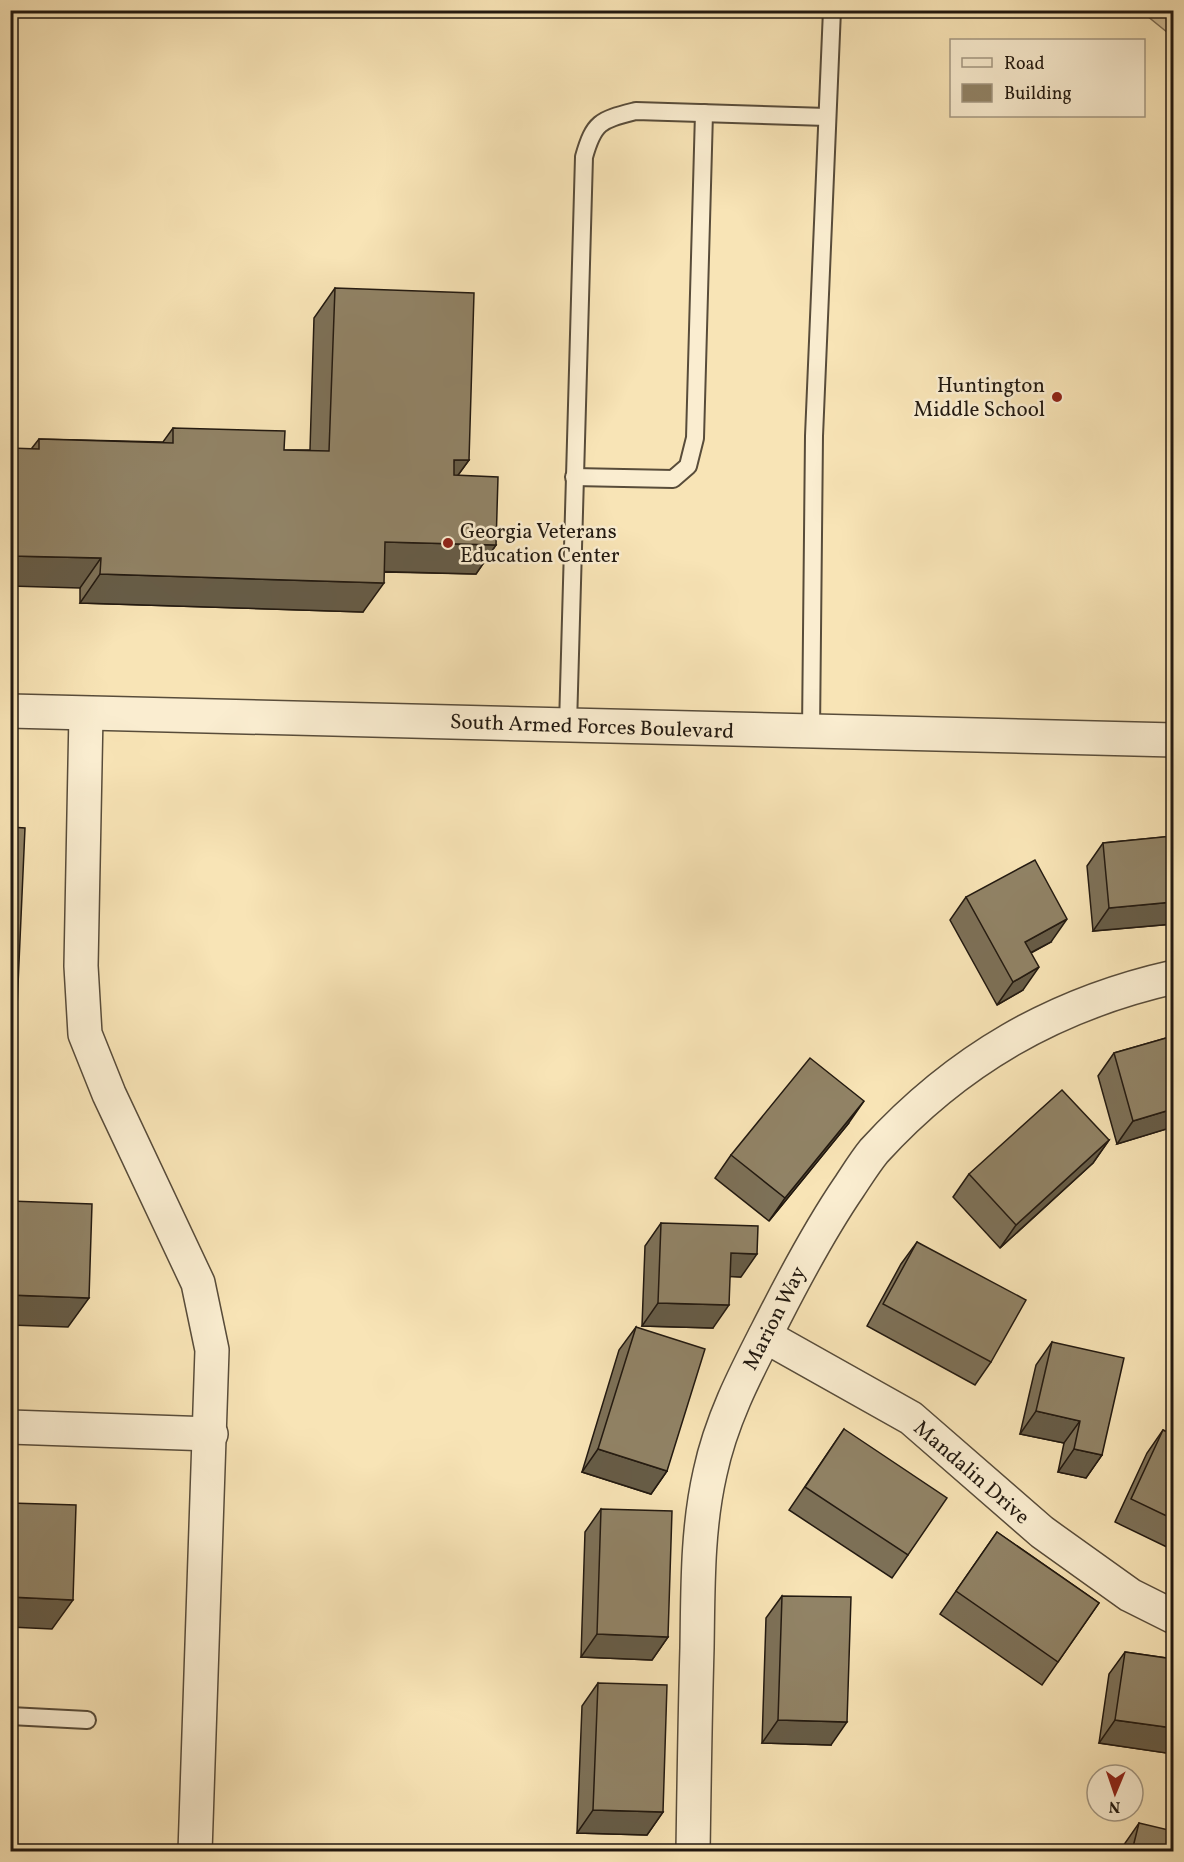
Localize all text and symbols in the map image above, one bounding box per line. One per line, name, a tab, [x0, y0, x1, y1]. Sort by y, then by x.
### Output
legend	[950, 39, 1145, 117]
text: Road	[1004, 52, 1045, 77]
text: Building	[1004, 82, 1072, 107]
place label: Huntington Middle School	[914, 372, 1045, 425]
marker: Huntington Middle School	[1050, 390, 1064, 404]
place label: Georgia Veterans Education Center	[460, 518, 620, 571]
marker: Georgia Veterans Education Center	[441, 536, 455, 550]
street label: South Armed Forces Boulevard	[449, 708, 735, 747]
street label: Marion Way	[737, 1261, 814, 1376]
street label: Mandalin Drive	[907, 1414, 1035, 1532]
north arrow	[1085, 1763, 1145, 1823]
text: N	[1108, 1795, 1121, 1817]

